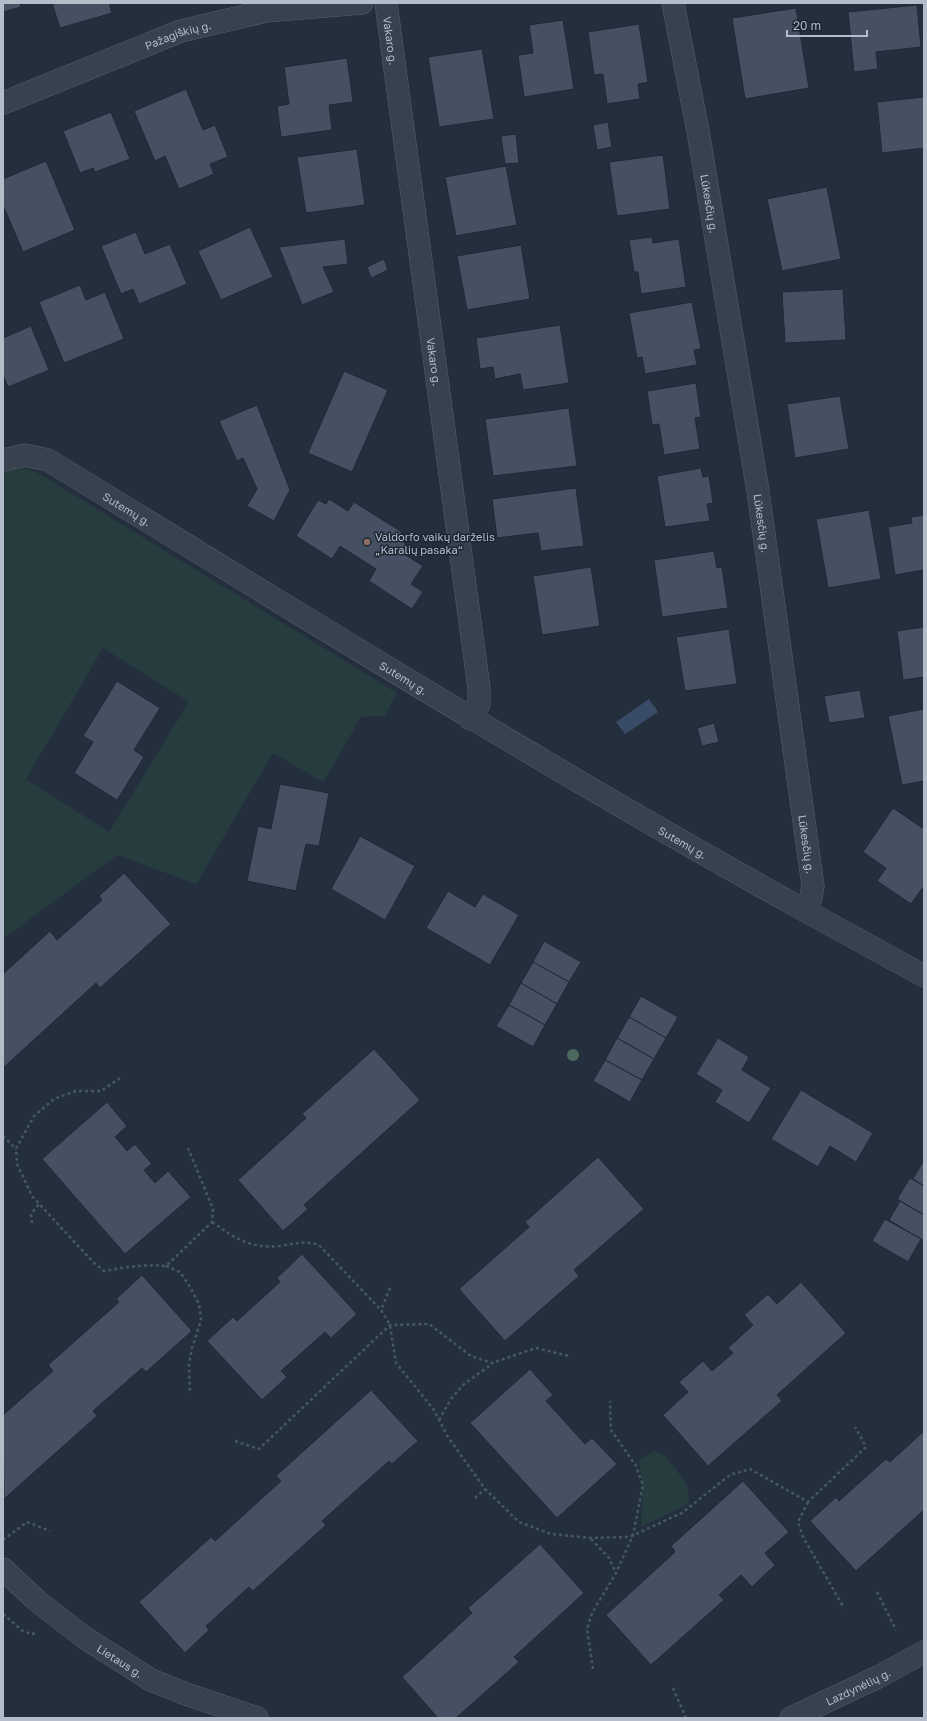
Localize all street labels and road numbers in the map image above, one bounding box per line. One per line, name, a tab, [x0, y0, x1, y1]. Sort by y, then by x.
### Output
street label: Vakaro g.	[381, 16, 401, 66]
street label: Pažagiškių g.	[143, 18, 212, 52]
street label: Lūkesčių g.	[699, 173, 721, 234]
street label: Vakaro g.	[425, 337, 444, 387]
street label: Sutemų g.	[101, 489, 154, 528]
street label: Lūkesčių g.	[752, 493, 773, 554]
street label: Sutemų g.	[377, 658, 430, 697]
street label: Lūkesčių g.	[797, 814, 818, 875]
street label: Sutemų g.	[656, 823, 709, 861]
street label: Lietaus g.	[95, 1641, 145, 1680]
street label: Lazdynėlių g.	[823, 1665, 893, 1707]

